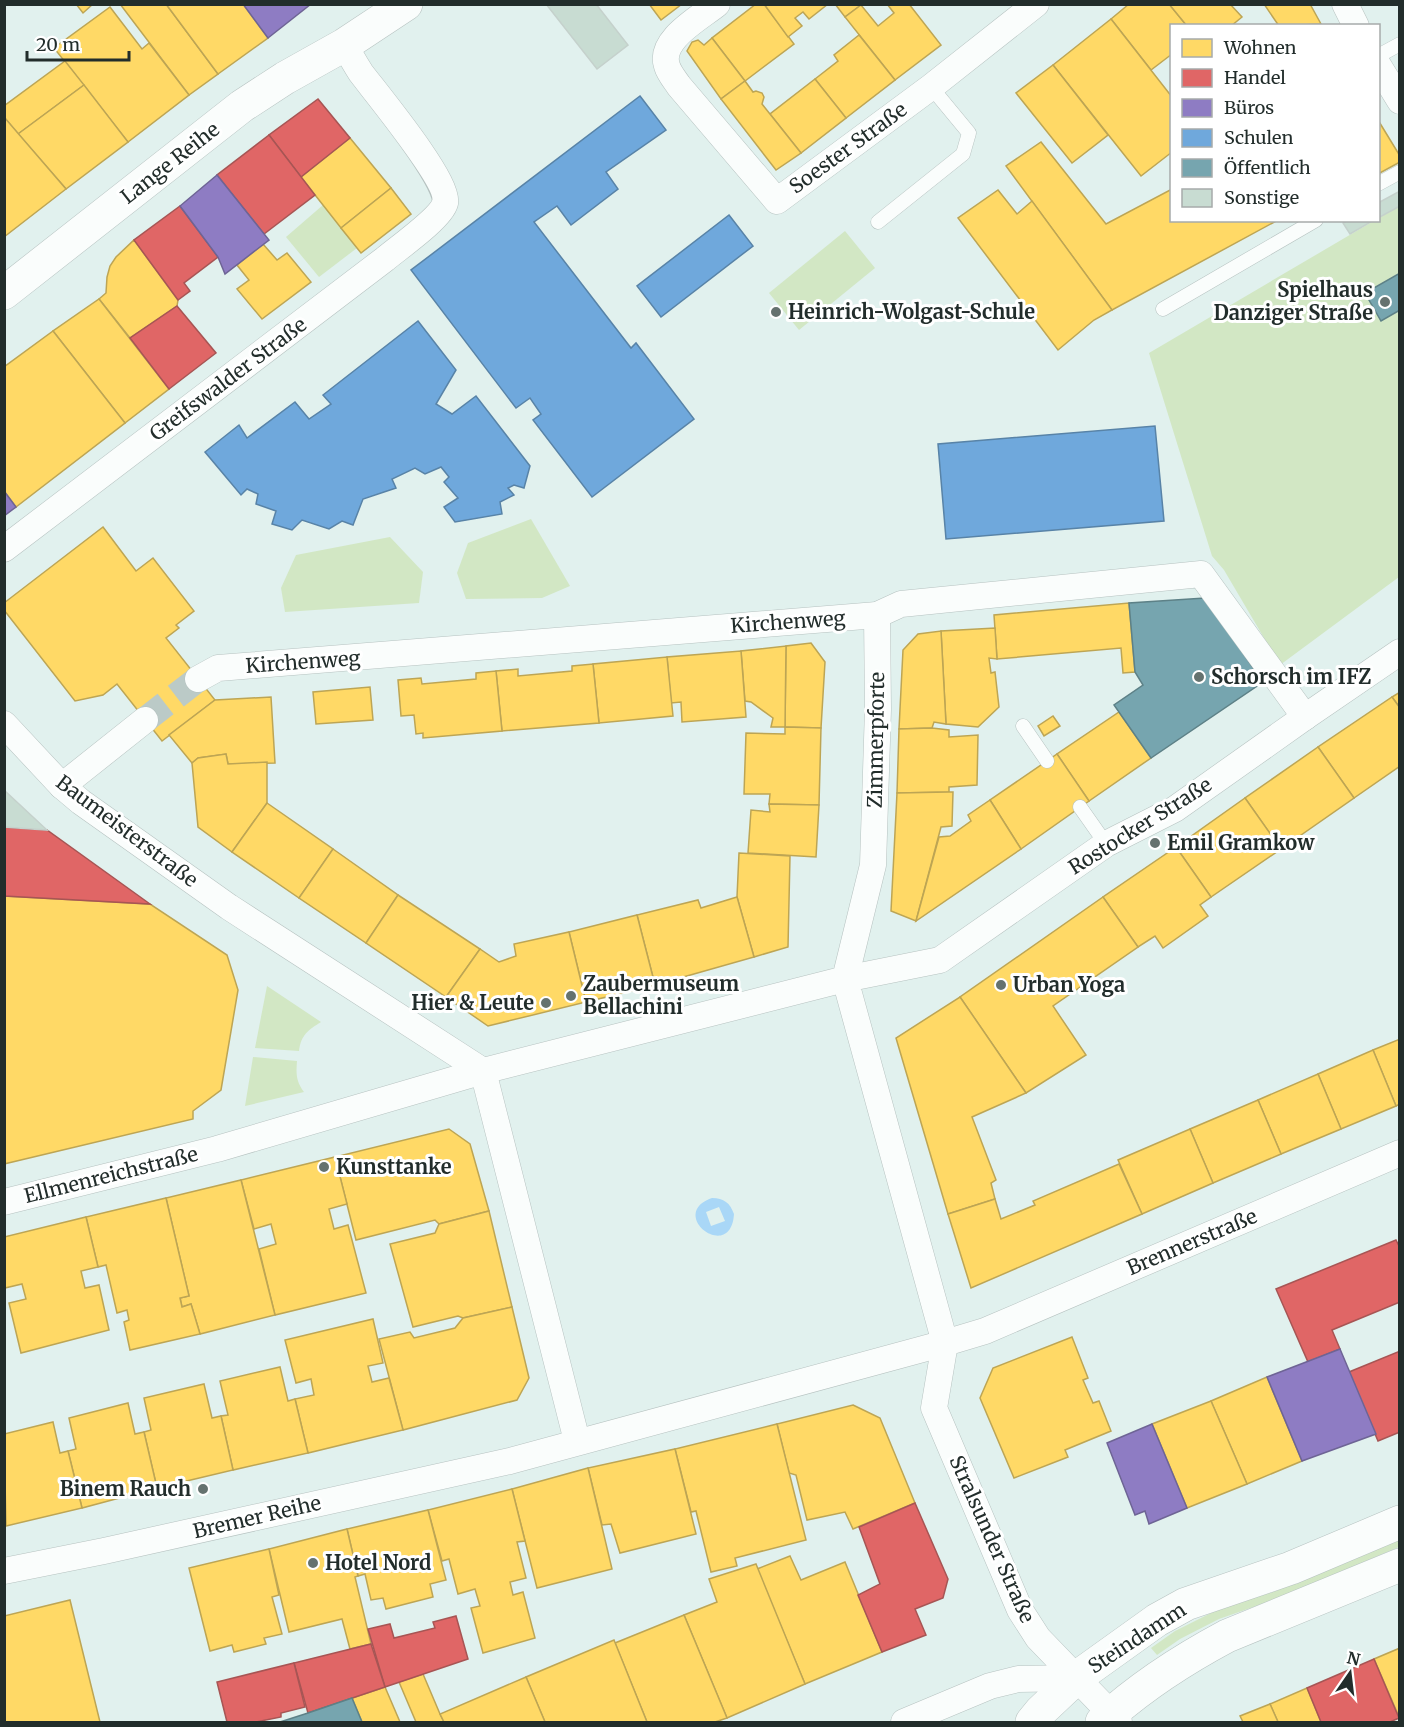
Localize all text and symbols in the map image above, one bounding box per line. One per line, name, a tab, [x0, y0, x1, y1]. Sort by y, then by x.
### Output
scale bar	[27, 24, 129, 62]
legend	[1170, 24, 1380, 222]
text: 20 m	[36, 33, 80, 56]
text: Wohnen	[1223, 36, 1297, 59]
text: Handel	[1224, 66, 1286, 89]
text: Büros	[1224, 96, 1274, 119]
street label: Soester Straße	[784, 97, 911, 199]
street label: Lange Reihe	[115, 116, 224, 209]
text: Schulen	[1224, 126, 1293, 149]
text: Öffentlich	[1224, 156, 1311, 179]
text: Sonstige	[1224, 186, 1299, 209]
place label: Spielhaus Danziger Straße	[1214, 277, 1373, 325]
marker: Spielhaus Danziger Straße	[1378, 295, 1392, 309]
place label: Heinrich-Wolgast-Schule	[788, 299, 1035, 324]
marker: Heinrich-Wolgast-Schule	[769, 305, 783, 319]
street label: Greifswalder Straße	[144, 311, 311, 446]
street label: Kirchenweg	[730, 605, 846, 638]
street label: Kirchenweg	[245, 645, 361, 678]
place label: Schorsch im IFZ	[1211, 664, 1371, 689]
marker: Schorsch im IFZ	[1192, 670, 1206, 684]
street label: Zimmerpforte	[862, 672, 889, 808]
street label: Baumeisterstraße	[52, 769, 203, 892]
street label: Rostocker Straße	[1064, 772, 1216, 880]
place label: Emil Gramkow	[1167, 830, 1315, 855]
marker: Emil Gramkow	[1148, 836, 1162, 850]
place label: Zaubermuseum Bellachini	[583, 971, 739, 1019]
place label: Urban Yoga	[1013, 972, 1125, 997]
marker: Urban Yoga	[994, 978, 1008, 992]
marker: Zaubermuseum Bellachini	[564, 989, 578, 1003]
place label: Hier & Leute	[411, 990, 534, 1015]
marker: Hier & Leute	[539, 996, 553, 1010]
street label: Ellmenreichstraße	[21, 1141, 200, 1208]
place label: Kunsttanke	[336, 1154, 452, 1179]
marker: Kunsttanke	[317, 1160, 331, 1174]
street label: Brennerstraße	[1123, 1203, 1261, 1280]
street label: Stralsunder Straße	[944, 1451, 1041, 1626]
place label: Binem Rauch	[60, 1476, 192, 1501]
marker: Binem Rauch	[196, 1482, 210, 1496]
street label: Bremer Reihe	[191, 1490, 323, 1543]
place label: Hotel Nord	[325, 1550, 431, 1575]
marker: Hotel Nord	[306, 1556, 320, 1570]
street label: Steindamm	[1083, 1597, 1191, 1679]
north arrow	[1320, 1643, 1380, 1703]
text: N	[1345, 1647, 1363, 1670]

